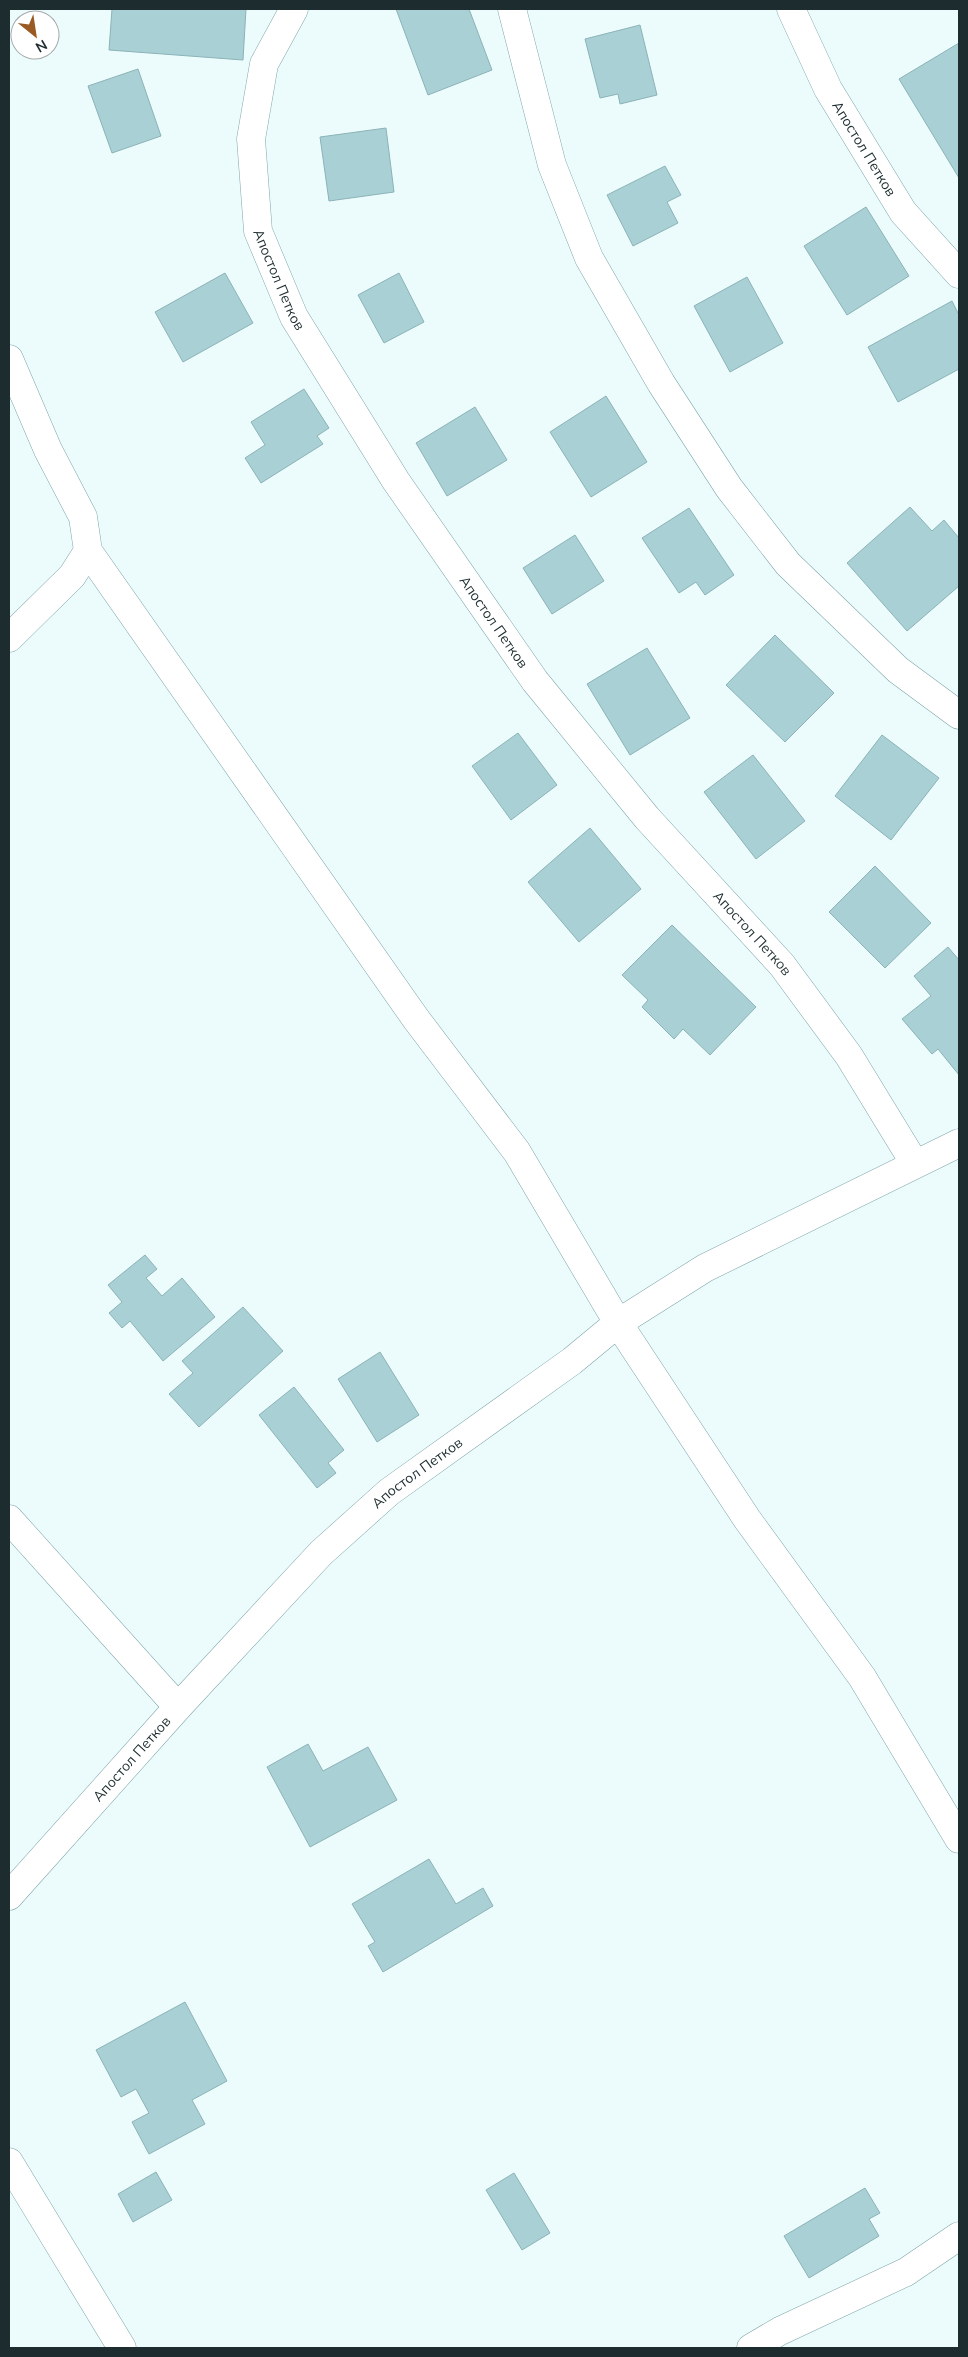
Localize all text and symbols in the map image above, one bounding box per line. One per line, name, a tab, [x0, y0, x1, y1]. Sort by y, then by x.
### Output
north arrow	[10, 10, 60, 60]
text: N	[32, 36, 51, 57]
street label: Апостол Петков	[828, 98, 900, 200]
street label: Апостол Петков	[249, 226, 309, 334]
street label: Апостол Петков	[456, 572, 532, 672]
street label: Апостол Петков	[709, 887, 796, 979]
street label: Апостол Петков	[368, 1433, 466, 1512]
street label: Апостол Петков	[89, 1712, 175, 1805]

